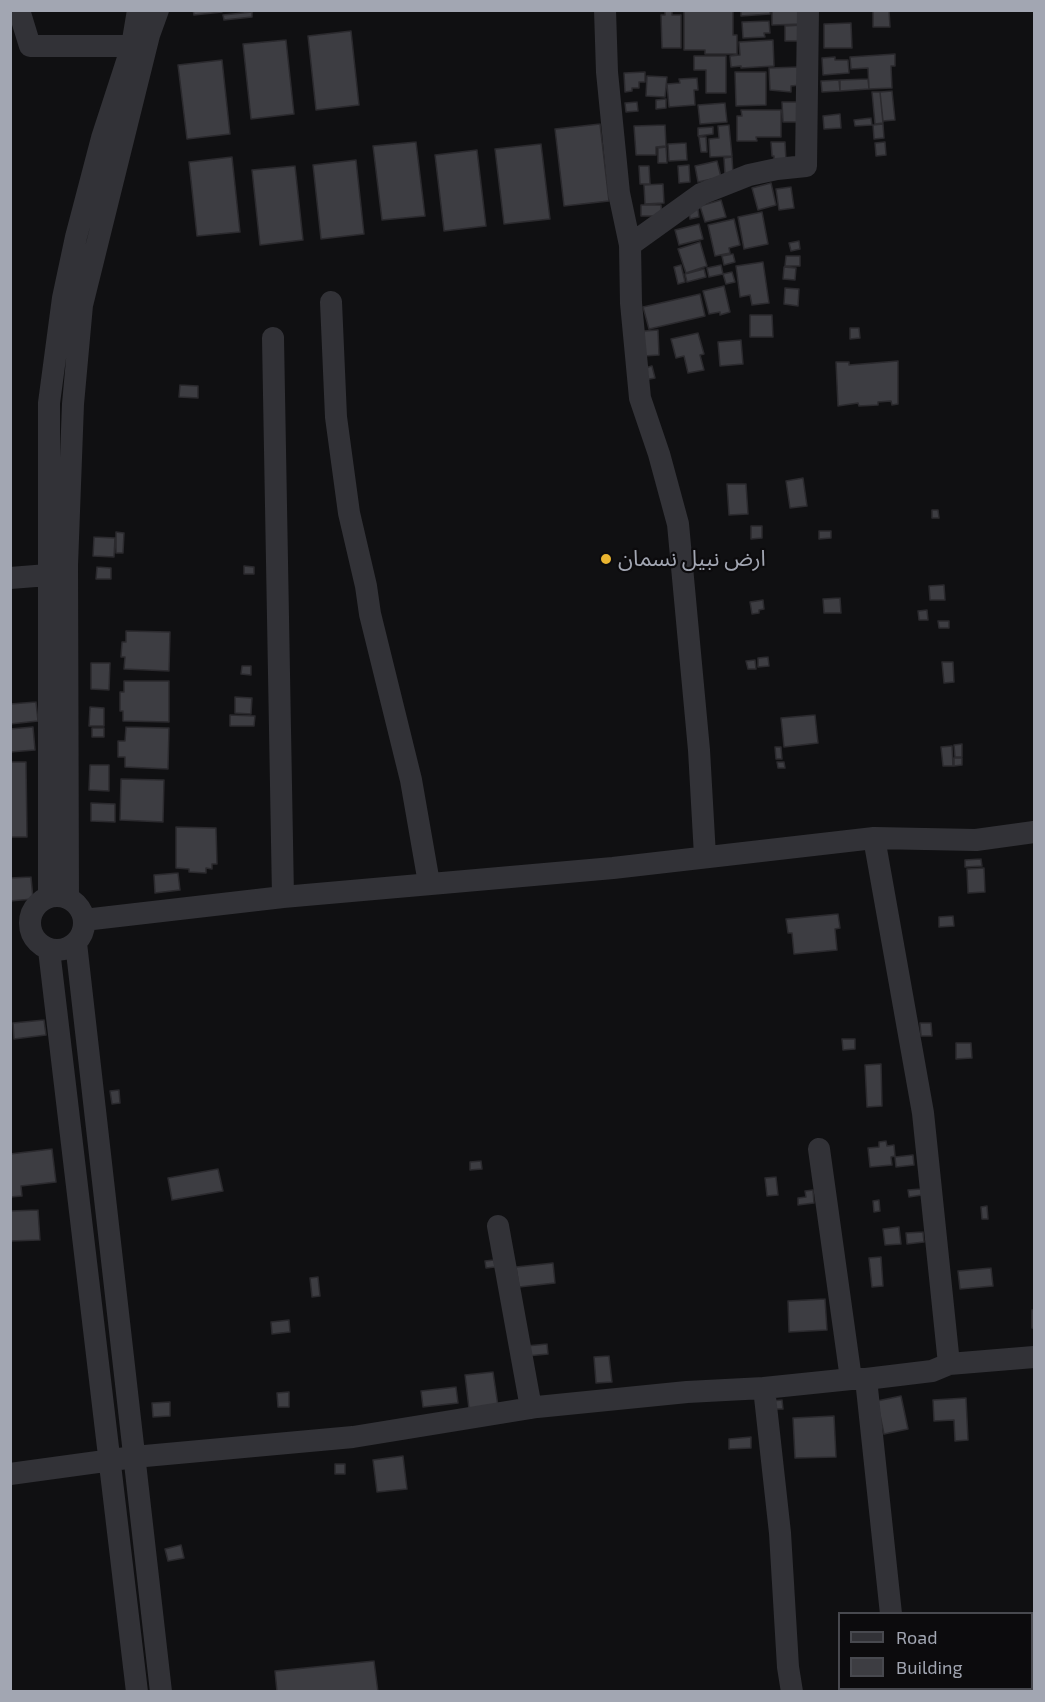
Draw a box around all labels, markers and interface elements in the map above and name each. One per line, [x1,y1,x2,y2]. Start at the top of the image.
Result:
place label: ارض نبيل نسمان [618,546,766,572]
marker: ارض نبيل نسمان [599,552,613,566]
legend [838,1612,1033,1690]
text: Road [896,1626,937,1648]
text: Building [896,1656,963,1678]

